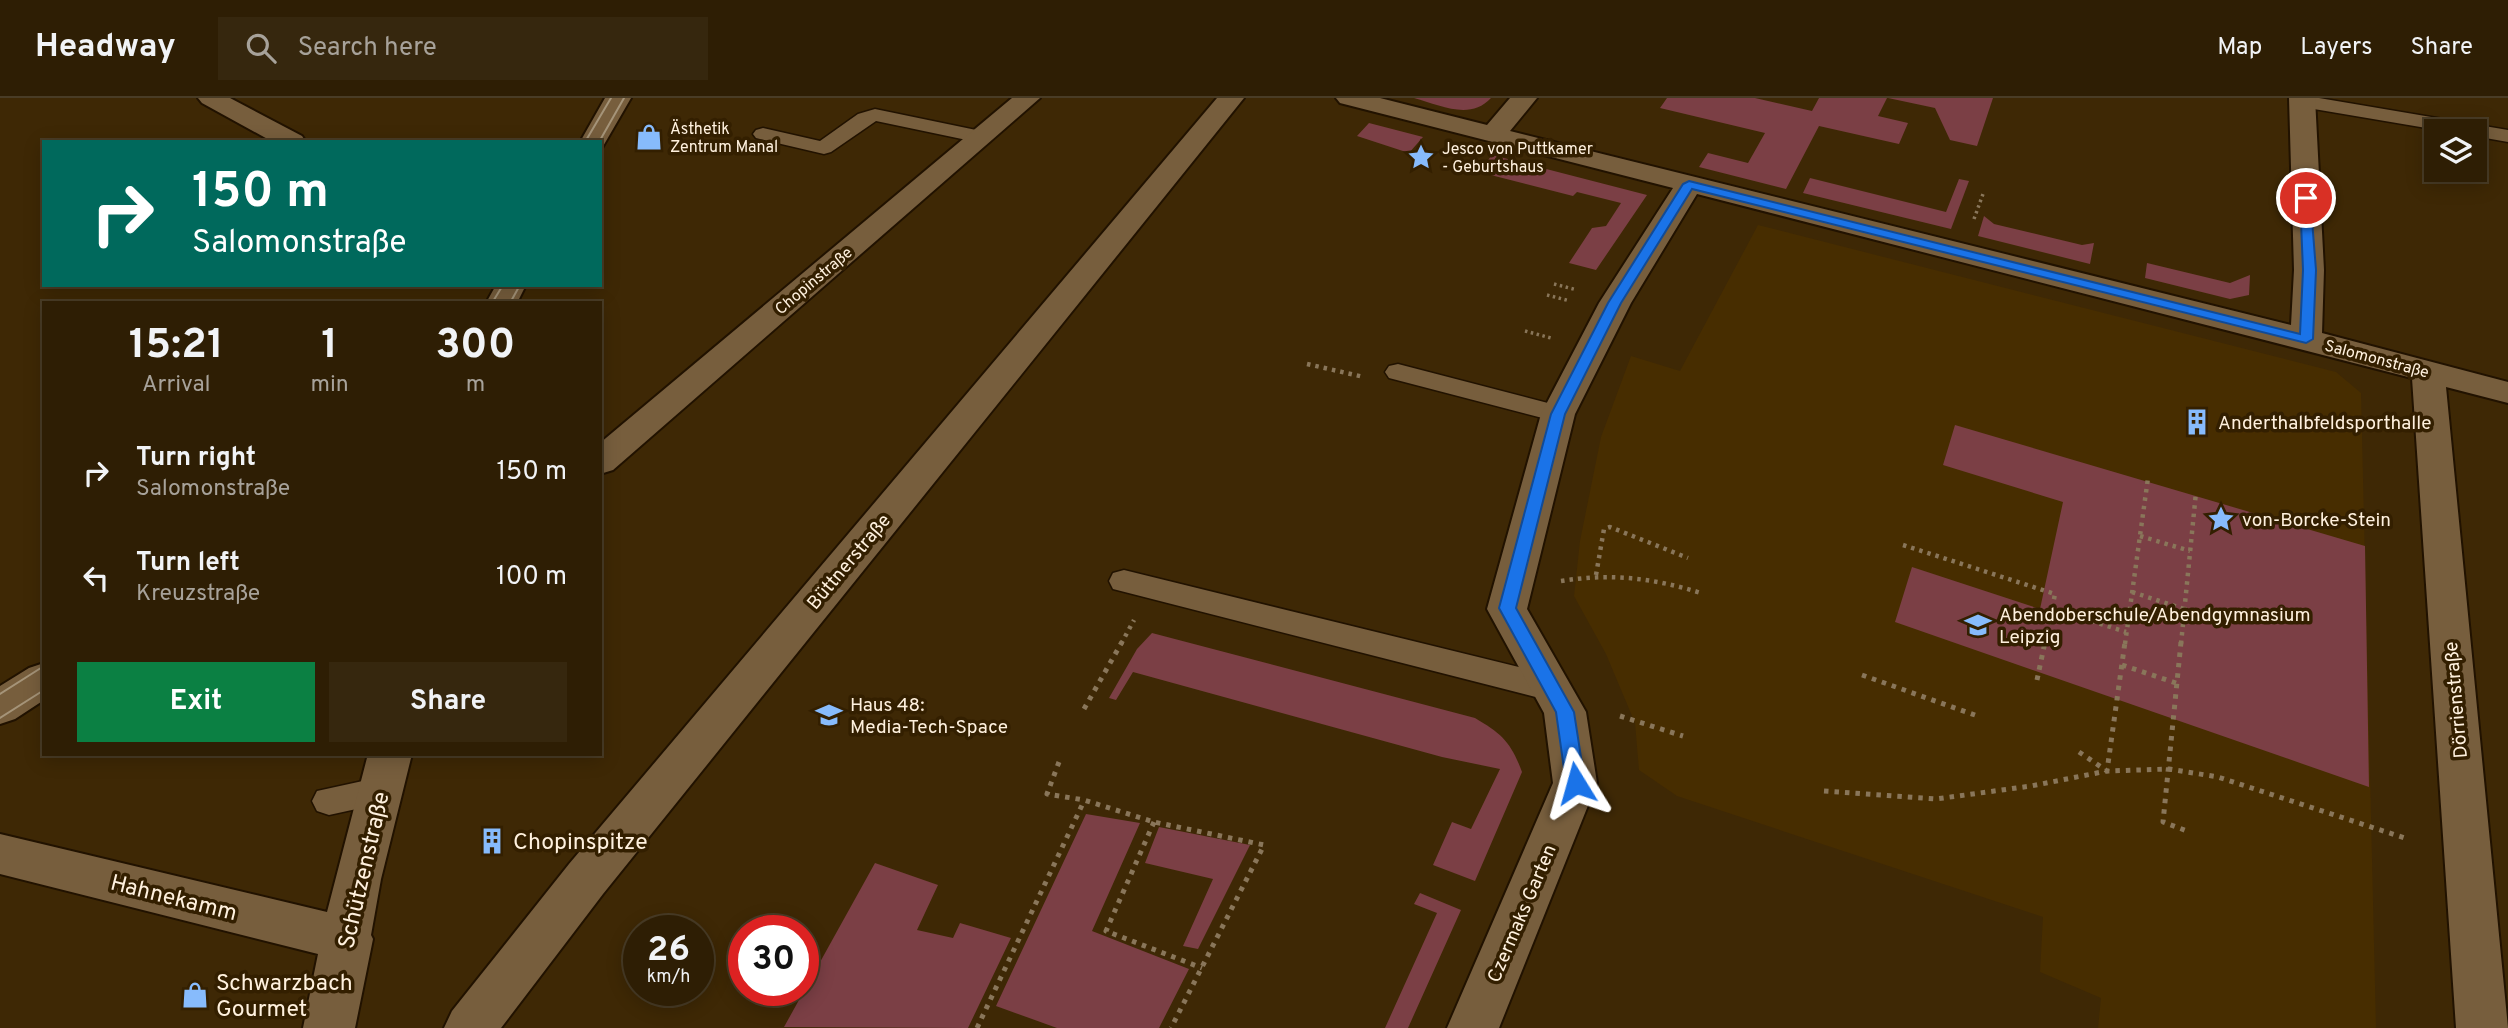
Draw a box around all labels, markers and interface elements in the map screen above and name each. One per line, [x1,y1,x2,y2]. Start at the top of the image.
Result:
search box [218,17,708,80]
text: Headway [35,27,176,69]
icon: search [242,29,280,67]
text: Search here [298,32,437,65]
text: Map [2217,33,2262,63]
text: Layers [2300,33,2372,63]
text: Share [2410,33,2473,63]
place label: Ästhetik Zentrum Manal [670,119,778,158]
map controls [2424,119,2487,182]
button: layers [2424,119,2487,182]
shop icon: Ästhetik Zentrum Manal [634,122,664,152]
place label: Jesco von Puttkamer - Geburtshaus [1442,140,1593,178]
place icon: Jesco von Puttkamer - Geburtshaus [1406,142,1436,172]
text: 150 m [192,163,329,225]
icon: right [77,168,168,259]
pin [2276,168,2336,228]
icon: arrive [2287,179,2325,217]
text: Salomonstraße [192,224,406,264]
street label: Chopinstraße [771,243,857,320]
text: 15:21 [129,320,224,373]
text: 1 [321,320,338,373]
text: 300 [435,320,515,373]
street label: Salomonstraße [2322,336,2431,383]
text: Arrival [142,371,211,400]
text: min [310,371,349,400]
text: m [466,371,485,400]
building icon: Anderthalbfeldsporthalle [2182,407,2212,437]
place label: Anderthalbfeldsporthalle [2218,412,2431,436]
text: Turn right [136,442,256,475]
icon: right [77,454,115,492]
text: 150 m [496,456,567,489]
text: Salomonstraße [136,475,290,504]
place icon: von-Borcke-Stein [2206,504,2236,534]
street label: Büttnerstraße [802,509,897,615]
place label: von-Borcke-Stein [2242,509,2391,533]
text: Turn left [136,547,240,580]
icon: left [77,559,115,597]
text: 100 m [496,561,567,594]
text: Kreuzstraße [136,580,260,609]
place label: Abendoberschule/Abendgymnasium Leipzig [1999,604,2311,650]
school or university icon: Abendoberschule/Abendgymnasium Leipzig [1963,610,1993,640]
street label: Dörrienstraße [2440,640,2474,759]
button: Exit [77,662,315,742]
button: Share [329,662,567,742]
place label: Haus 48: Media-Tech-Space [850,694,1008,740]
school or university icon: Haus 48: Media-Tech-Space [814,700,844,730]
position arrow [1539,746,1613,820]
street label: Schützenstraße [333,789,398,952]
building icon: Chopinspitze [477,826,507,856]
place label: Chopinspitze [513,829,648,858]
street label: Czermaks Garten [1483,841,1563,986]
street label: Hahnekamm [107,870,240,929]
speed limit sign: 30 [728,915,819,1006]
text: 26 [647,929,690,973]
text: km/h [647,966,690,989]
place label: Schwarzbach Gourmet [216,970,353,1025]
shop icon: Schwarzbach Gourmet [180,980,210,1010]

